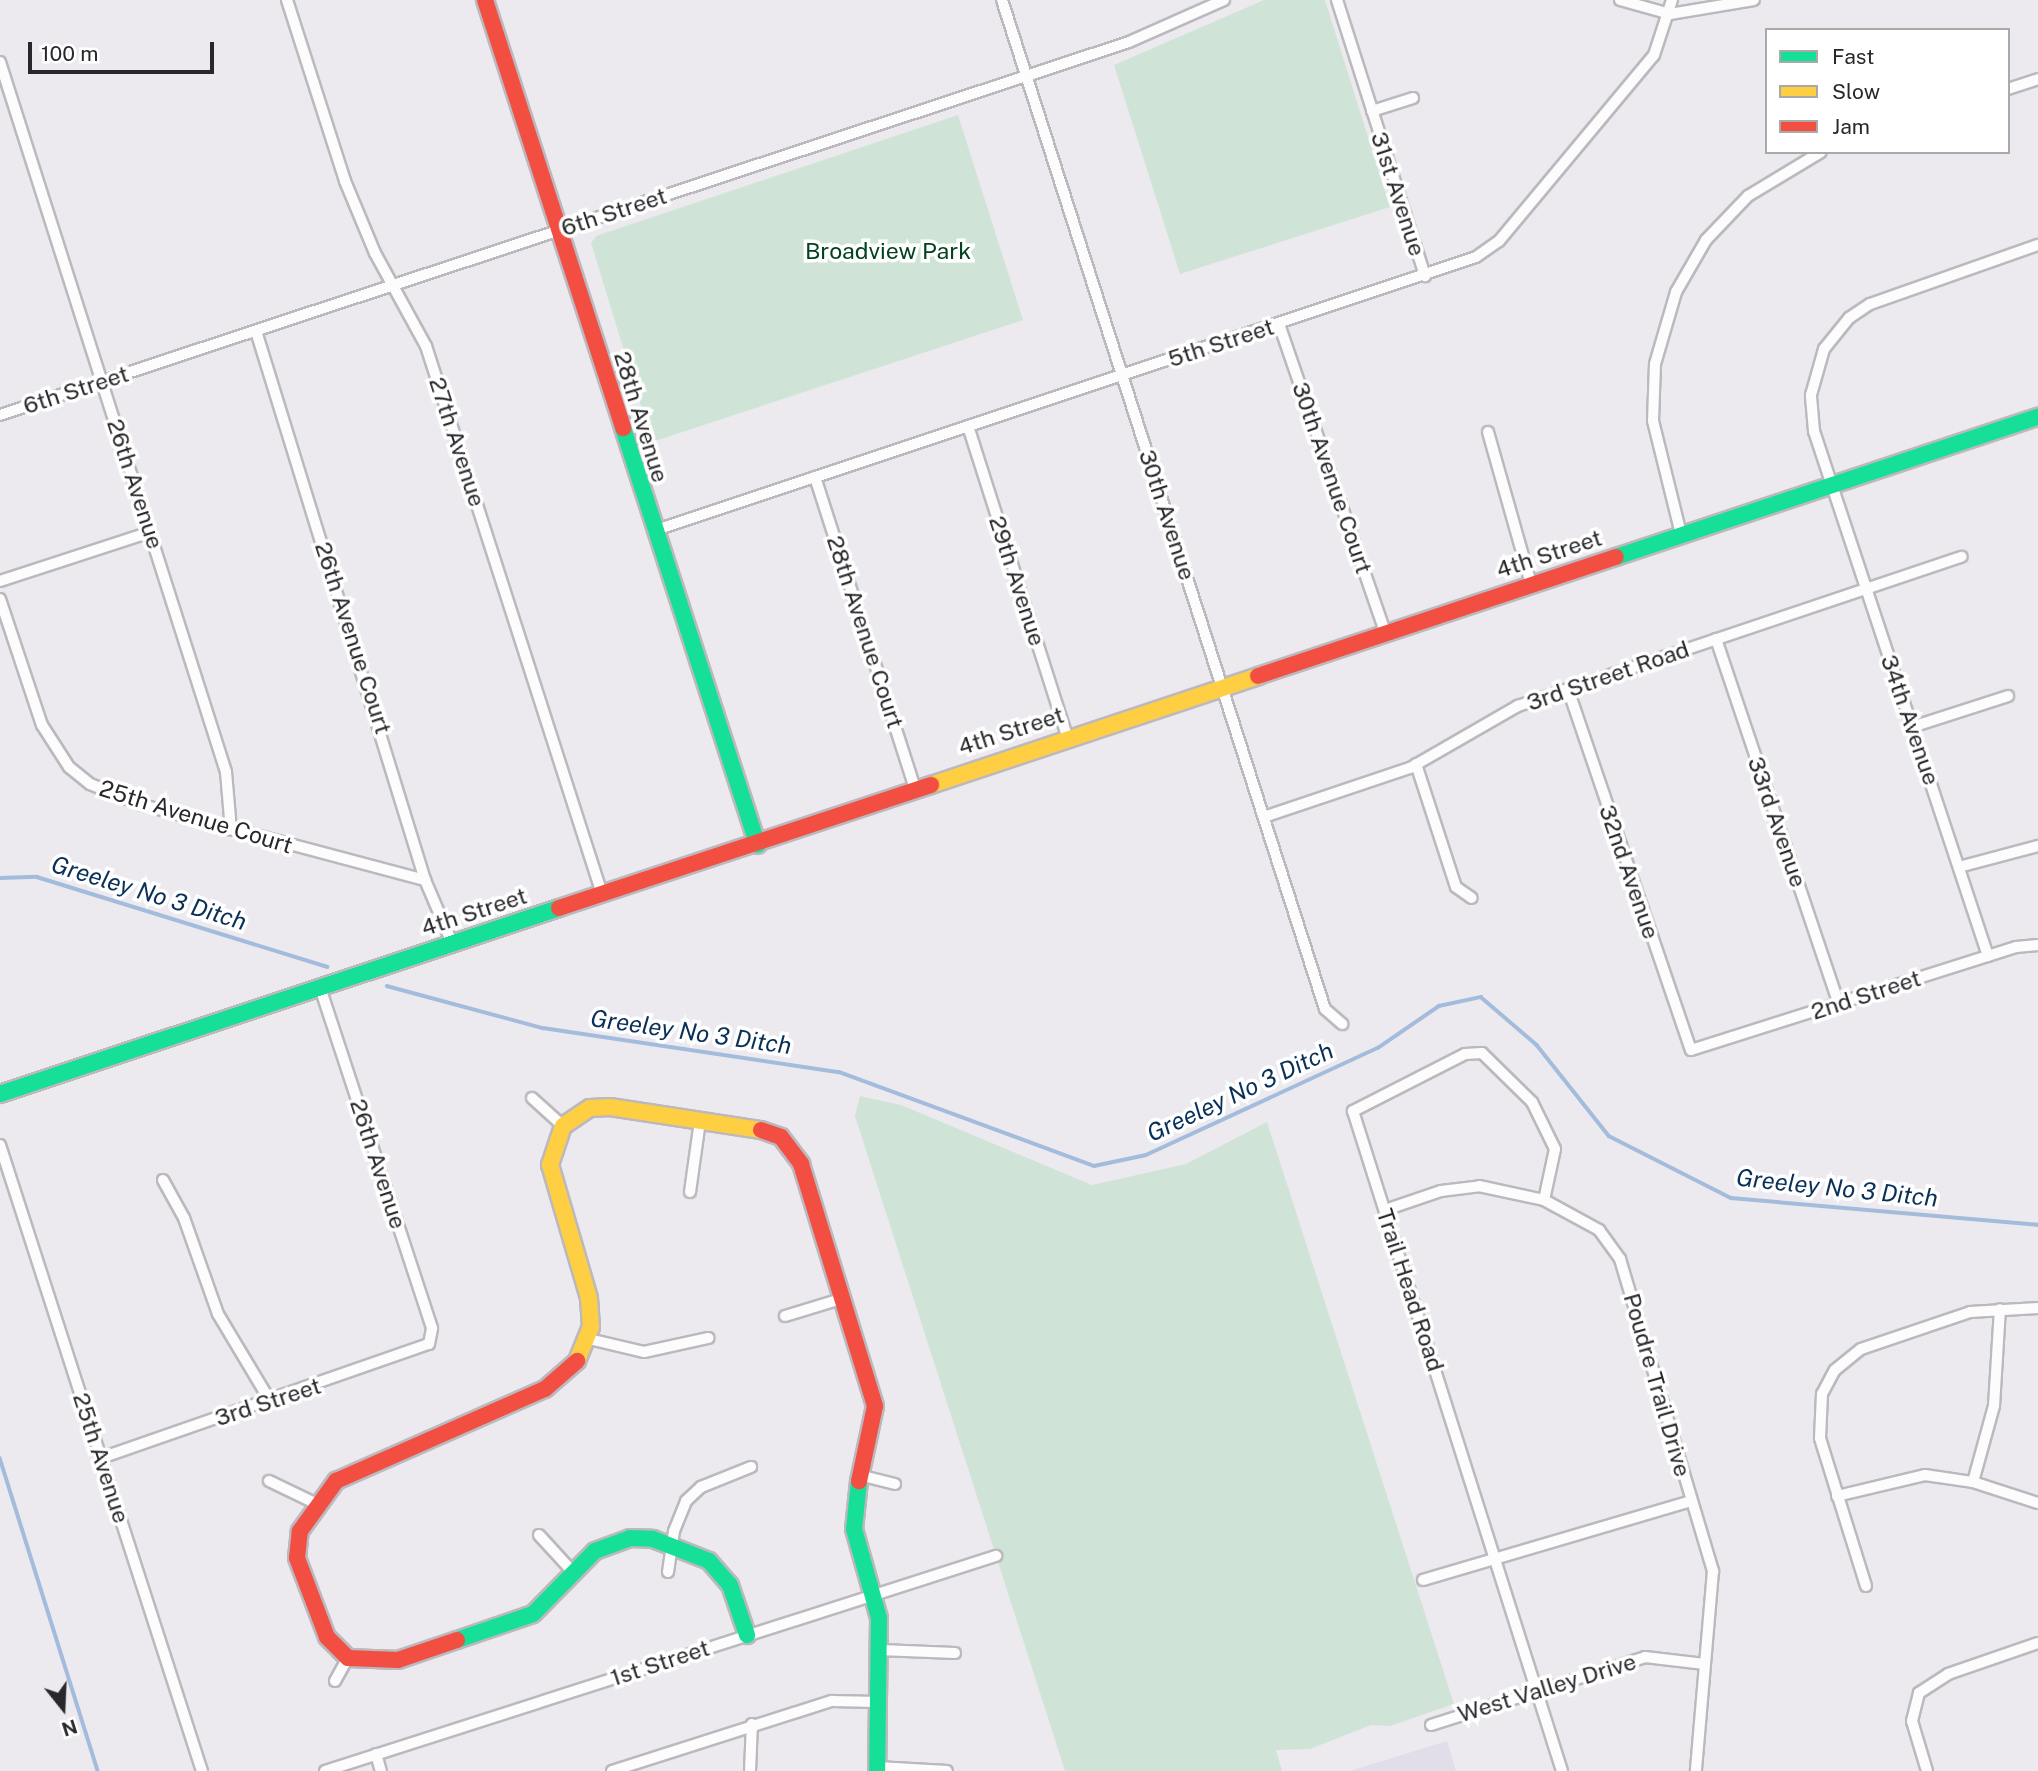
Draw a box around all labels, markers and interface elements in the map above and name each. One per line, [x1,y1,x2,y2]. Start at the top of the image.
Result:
scale bar [32,28,217,72]
legend [1765,28,2010,154]
text: 100 m [41,41,98,66]
text: Fast [1832,44,1874,69]
text: Slow [1832,79,1880,104]
text: Jam [1832,114,1870,139]
street label: 31st Avenue [1365,129,1431,259]
street label: 6th Street [558,182,670,242]
park label: Broadview Park [805,237,971,265]
street label: 5th Street [1165,313,1277,373]
street label: 28th Avenue [608,348,674,486]
street label: 6th Street [20,360,132,420]
street label: 27th Avenue [423,374,491,510]
street label: 30th Avenue Court [1286,379,1378,577]
street label: 26th Avenue [101,416,169,552]
street label: 30th Avenue [1133,446,1201,584]
street label: 29th Avenue [983,513,1051,649]
street label: 4th Street [1493,524,1605,584]
street label: 28th Avenue Court [821,532,909,732]
street label: 26th Avenue Court [309,538,397,738]
street label: 3rd Street Road [1523,635,1693,717]
street label: 34th Avenue [1875,651,1945,789]
street label: 4th Street [955,701,1067,761]
street label: 33rd Avenue [1742,753,1812,891]
street label: 25th Avenue Court [96,774,296,860]
street label: 32nd Avenue [1593,801,1665,943]
water label: Greeley No 3 Ditch [48,850,250,936]
street label: 4th Street [418,882,530,942]
street label: 2nd Street [1808,964,1924,1026]
water label: Greeley No 3 Ditch [589,1004,793,1060]
water label: Greeley No 3 Ditch [1142,1036,1338,1148]
street label: 26th Avenue [344,1096,412,1232]
water label: Greeley No 3 Ditch [1735,1163,1939,1213]
street label: Trail Head Road [1371,1205,1449,1375]
street label: Poudre Trail Drive [1618,1290,1696,1480]
street label: 3rd Street [212,1372,324,1432]
street label: 25th Avenue [67,1389,135,1527]
street label: 1st Street [607,1634,713,1692]
street label: West Valley Drive [1454,1648,1640,1728]
north arrow [28,1673,98,1743]
text: N [59,1715,80,1741]

